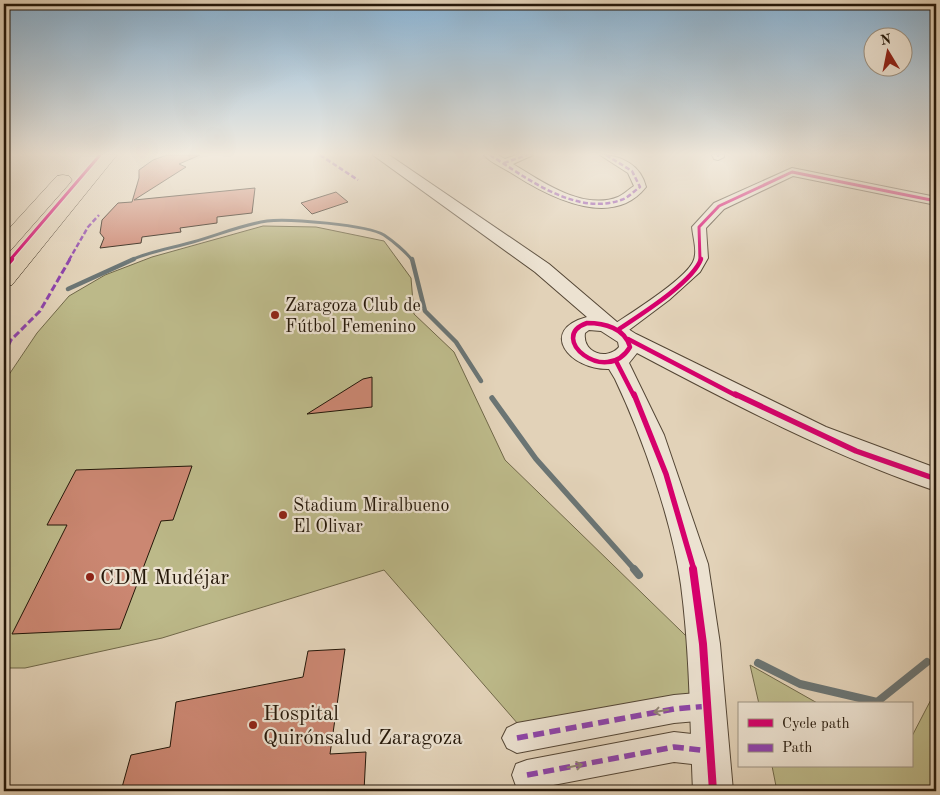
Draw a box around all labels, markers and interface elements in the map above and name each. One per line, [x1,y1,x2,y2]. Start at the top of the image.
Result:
north arrow [862,28,912,78]
text: N [879,32,893,48]
place label: Zaragoza Club de Fútbol Femenino [285,297,421,336]
marker: Zaragoza Club de Fútbol Femenino [269,309,281,321]
place label: Stadium Miralbueno El Olivar [293,497,449,536]
marker: Stadium Miralbueno El Olivar [277,509,289,521]
place label: CDM Mudéjar [100,568,229,589]
marker: CDM Mudéjar [84,571,96,583]
legend [738,702,912,768]
place label: Hospital Quirónsalud Zaragoza [263,704,463,749]
one-way arrow [653,707,669,717]
text: Cycle path [782,717,850,732]
marker: Hospital Quirónsalud Zaragoza [247,719,259,731]
text: Path [782,741,812,756]
one-way arrow [567,760,583,770]

